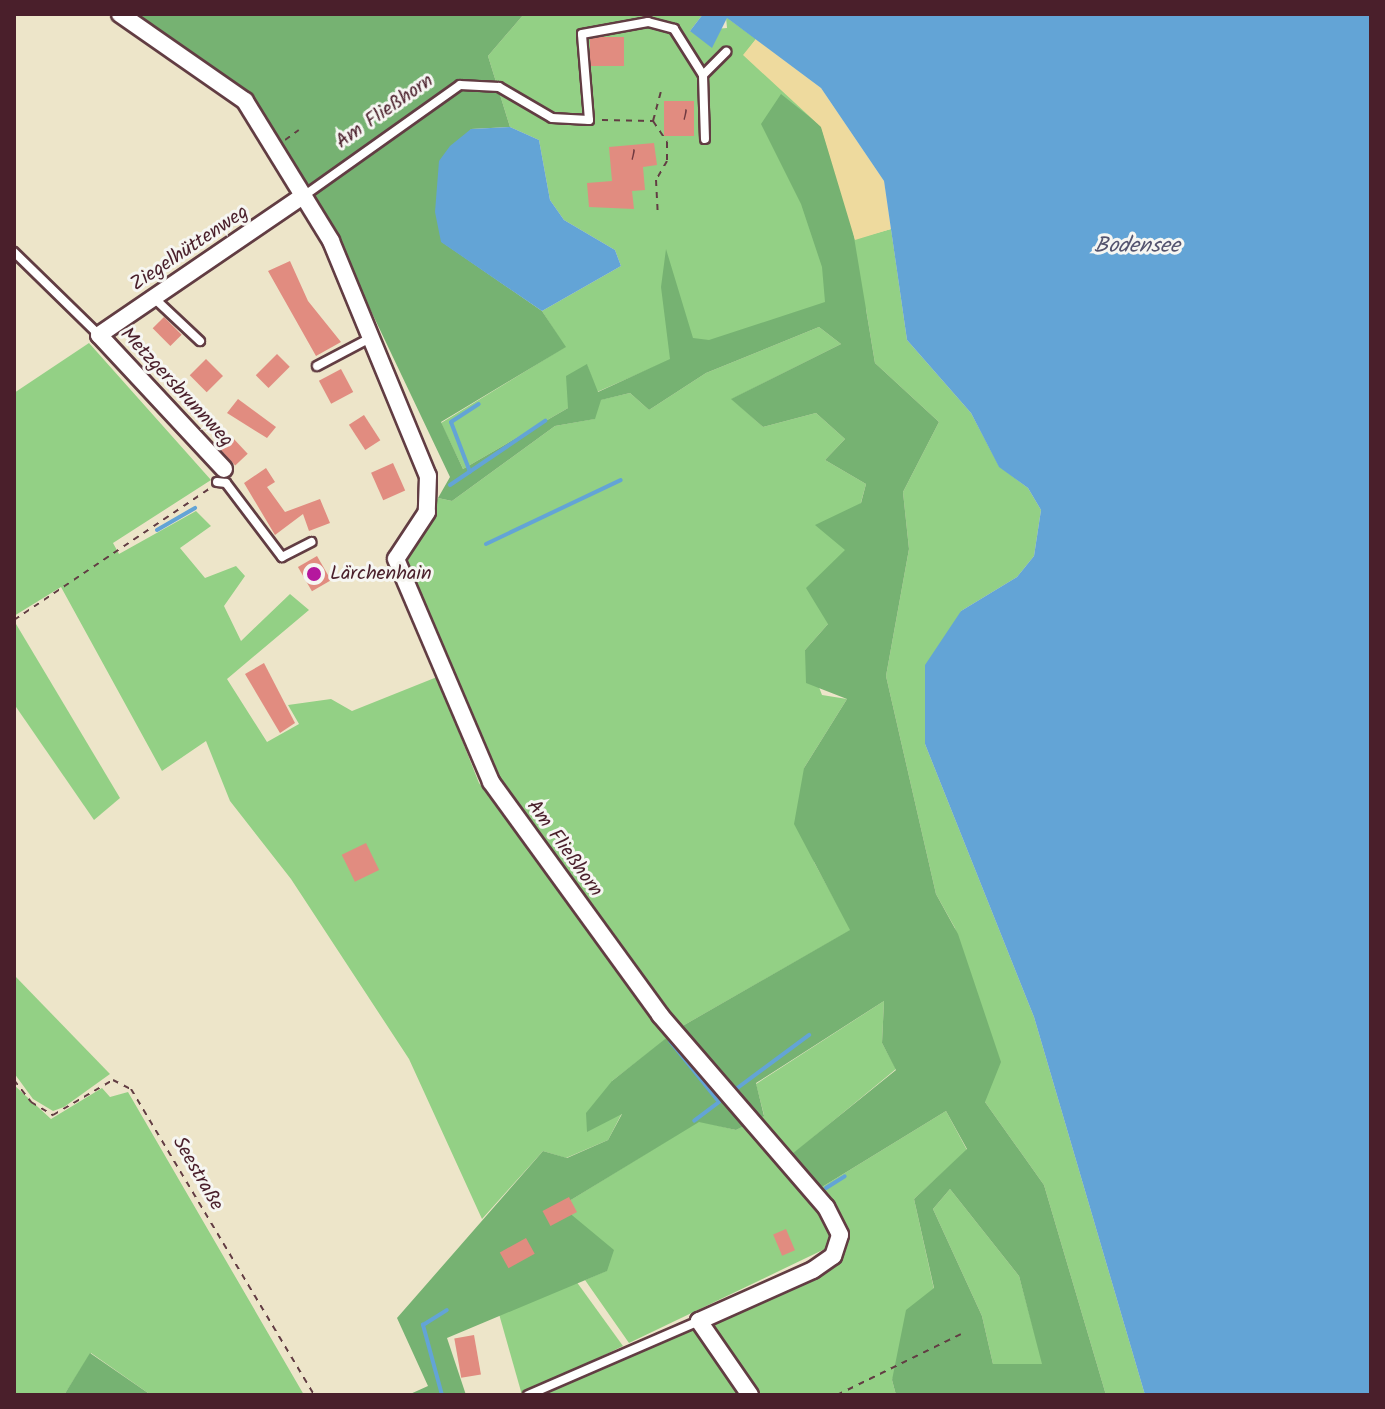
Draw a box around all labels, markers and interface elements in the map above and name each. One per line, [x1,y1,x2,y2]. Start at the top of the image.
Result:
street label: Am Fließhorn [331,69,439,155]
house number: 1 [682,106,688,126]
house number: 1 [630,146,636,166]
street label: Ziegelhüttenweg [127,201,253,297]
water label: Bodensee [1094,234,1180,260]
street label: Metzgersbrunnweg [114,323,238,453]
place label: Lärchenhain [330,562,432,586]
marker: Lärchenhain [305,565,323,583]
street label: Am Fließhorn [521,796,607,902]
street label: Seestraße [166,1133,228,1215]

